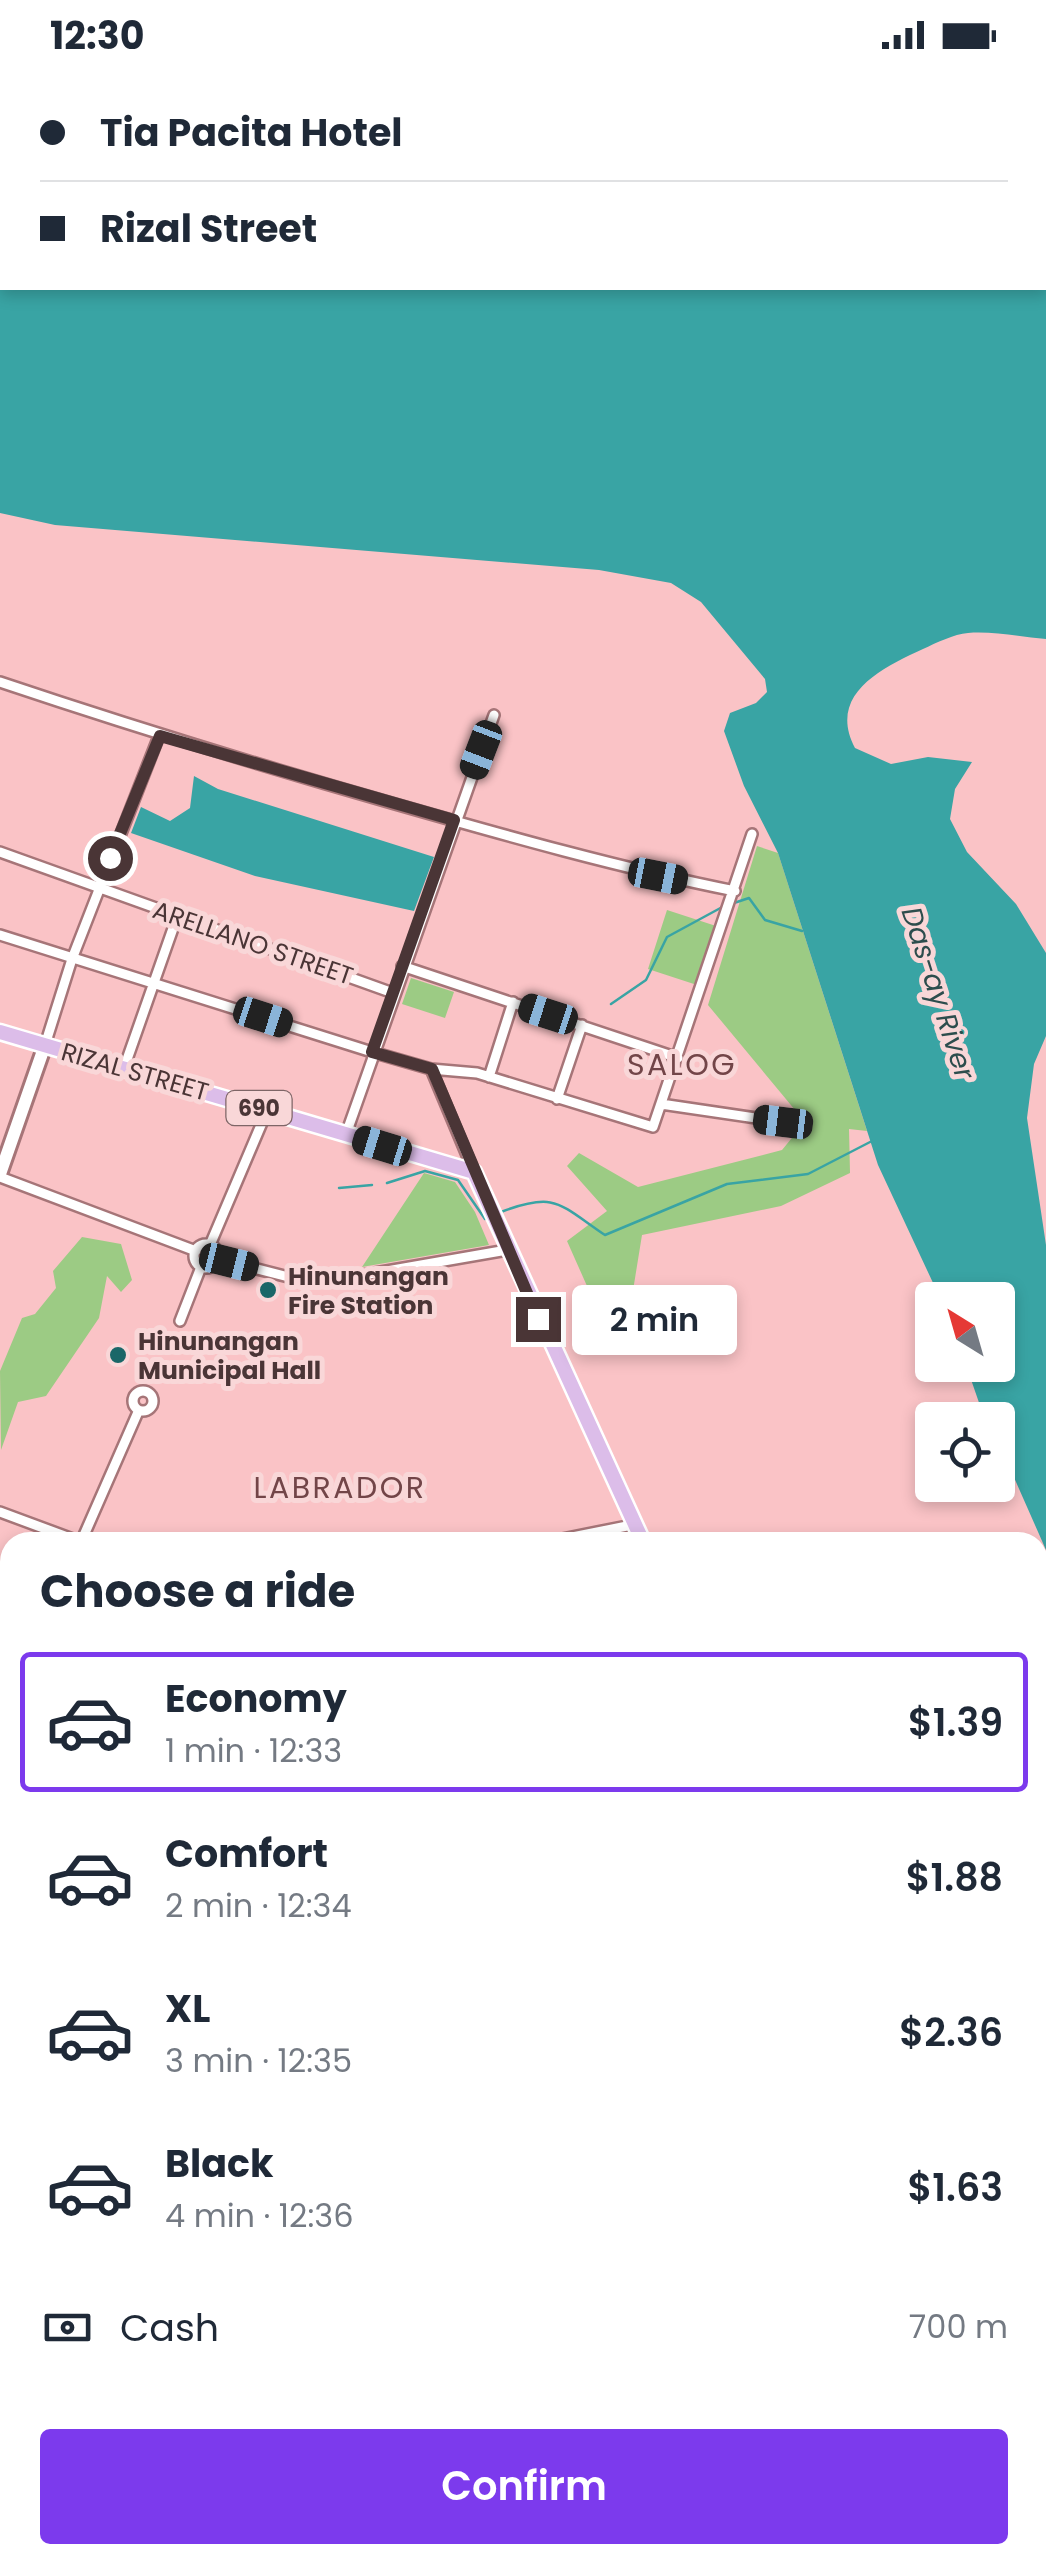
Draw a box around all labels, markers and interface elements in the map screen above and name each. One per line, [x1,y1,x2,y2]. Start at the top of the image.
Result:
text: 12:30 [50,9,145,62]
text: Tia Pacita Hotel [100,106,403,159]
text: Rizal Street [100,202,317,255]
car [456,717,506,783]
route start [88,836,133,881]
car [626,856,690,896]
street label: ARELLANO STREET [148,892,358,994]
water label: Das-ay River [892,902,984,1085]
car [515,990,581,1038]
car [230,993,296,1041]
street label: RIZAL STREET [57,1034,213,1110]
district label: SALOG [627,1043,737,1086]
road number: 690 [226,1091,292,1125]
car [751,1103,815,1141]
car [349,1123,415,1169]
car [196,1240,262,1284]
place label: Hinunangan Fire Station [288,1259,449,1323]
marker: Hinunangan Fire Station [257,1279,279,1301]
north arrow [915,1282,1015,1382]
map controls [915,1282,1015,1502]
callout: 2 min [573,1284,738,1354]
route end [516,1297,561,1342]
text: 2 min [610,1297,699,1342]
place label: Hinunangan Municipal Hall [138,1324,321,1388]
marker: Hinunangan Municipal Hall [107,1344,129,1366]
button: locate [915,1402,1015,1502]
district label: LABRADOR [253,1466,427,1509]
text: Choose a ride [40,1560,355,1623]
text: Economy [165,1672,347,1725]
icon: car [45,1677,135,1767]
text: $1.39 [908,1696,1003,1749]
text: 1 min · 12:33 [165,1728,342,1773]
text: Comfort [165,1827,328,1880]
icon: car [45,1832,135,1922]
text: $1.88 [906,1851,1003,1904]
text: 2 min · 12:34 [165,1883,352,1928]
text: XL [165,1982,210,2035]
icon: car [45,1987,135,2077]
text: $2.36 [899,2006,1003,2059]
text: 3 min · 12:35 [165,2038,352,2083]
text: Black [165,2137,274,2190]
icon: car [45,2142,135,2232]
text: $1.63 [907,2161,1003,2214]
text: 4 min · 12:36 [165,2193,353,2238]
icon: cash [40,2300,95,2355]
text: Cash [120,2301,219,2354]
text: 700 m [909,2304,1008,2349]
button: Confirm [40,2429,1008,2544]

